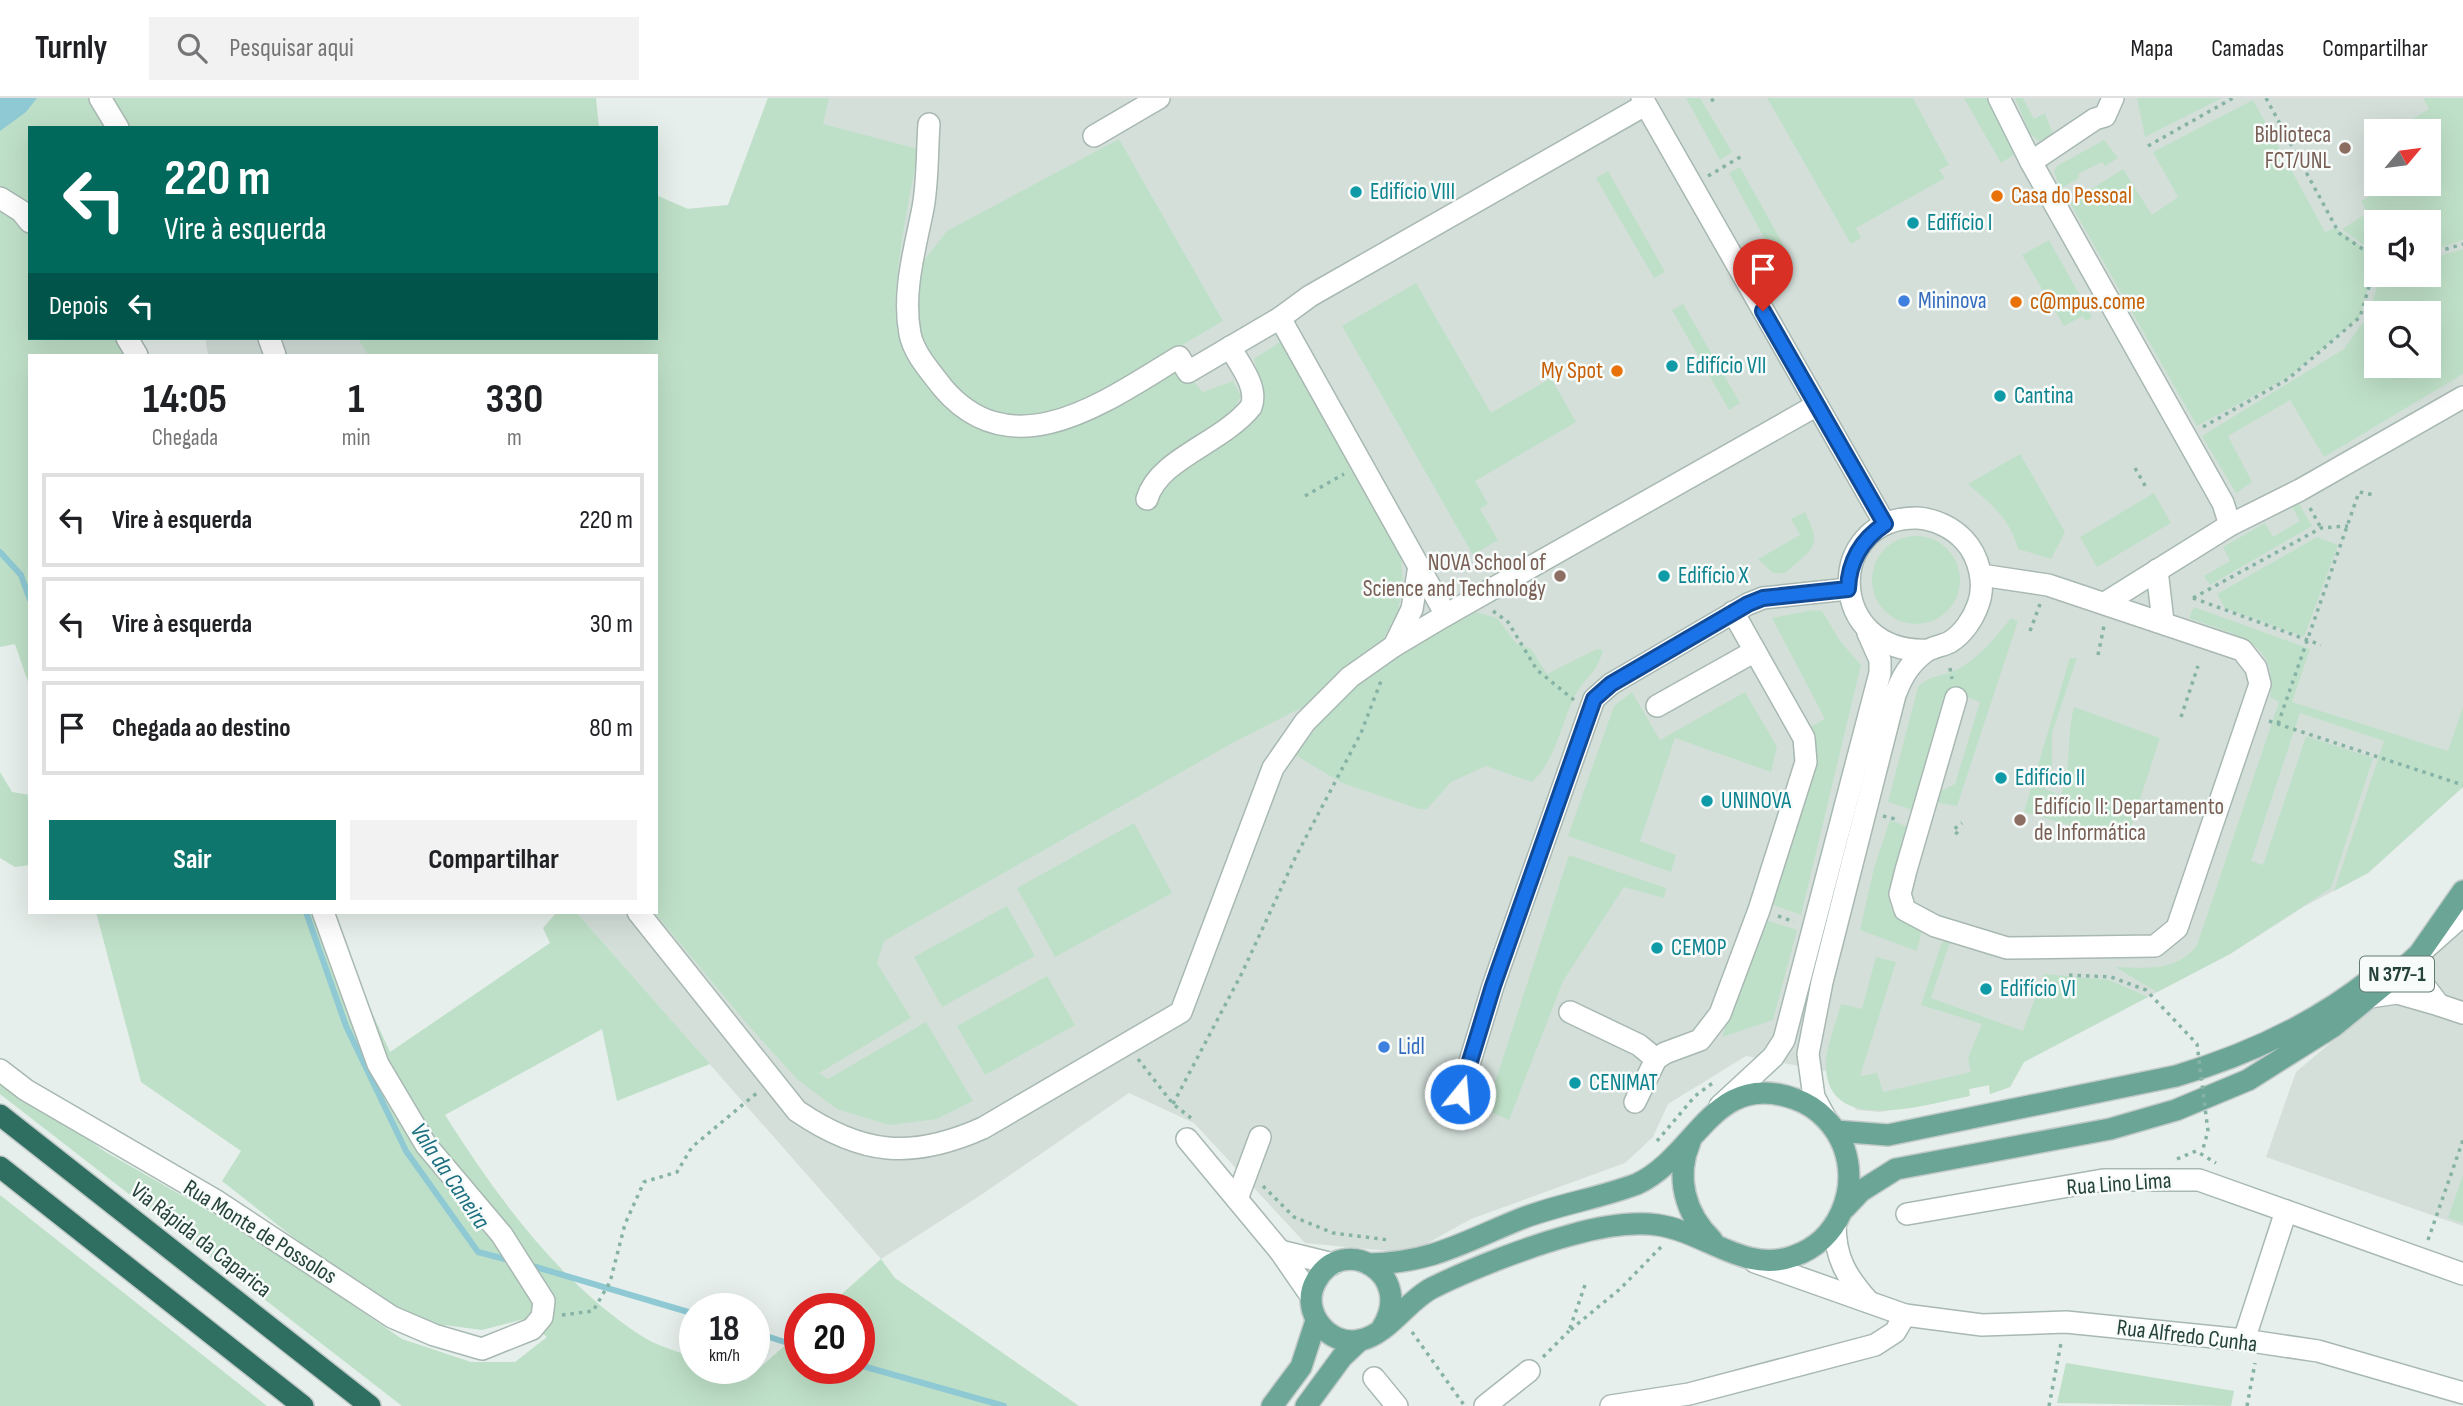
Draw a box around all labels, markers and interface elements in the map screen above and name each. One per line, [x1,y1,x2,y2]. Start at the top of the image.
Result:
search box [149,17,639,80]
text: Turnly [35,28,107,68]
icon: search [173,29,211,67]
text: Pesquisar aqui [229,33,354,64]
text: Mapa [2131,34,2173,63]
text: Camadas [2211,34,2284,63]
text: Compartilhar [2322,34,2428,63]
north arrow [2364,119,2441,196]
map controls [2364,119,2441,378]
place label: Biblioteca FCT/UNL [2255,121,2331,175]
marker: Biblioteca FCT/UNL [2337,140,2353,156]
text: 220 m [164,150,270,209]
icon: left [49,154,140,245]
place label: Edifício VIII [1370,178,1455,206]
place label: Casa do Pessoal [2011,182,2132,210]
marker: Edifício VIII [1348,184,1364,200]
marker: Casa do Pessoal [1989,188,2005,204]
place label: Edifício I [1927,209,1992,237]
text: Vire à esquerda [164,210,327,249]
button: sound [2364,210,2441,287]
marker: Edifício I [1905,215,1921,231]
pin [1733,239,1793,311]
icon: arrive [1744,250,1782,288]
icon: left [122,287,160,325]
place label: Mininova [1918,287,1987,315]
place label: c@mpus.come [2030,288,2145,316]
text: Depois [49,291,108,322]
marker: Mininova [1896,293,1912,309]
marker: c@mpus.come [2008,294,2024,310]
button: search [2364,301,2441,378]
place label: Edifício VII [1686,352,1766,380]
place label: My Spot [1541,357,1603,385]
marker: Edifício VII [1664,358,1680,374]
marker: My Spot [1609,363,1625,379]
text: 14:05 [143,374,227,425]
text: 1 [348,374,364,425]
text: 330 [486,374,543,425]
place label: Cantina [2014,382,2074,410]
marker: Cantina [1992,388,2008,404]
text: Chegada [152,424,218,452]
text: min [342,424,371,452]
text: m [507,424,522,452]
icon: left [53,501,91,539]
text: Vire à esquerda [112,505,252,536]
text: 220 m [579,505,633,536]
place label: NOVA School of Science and Technology [1363,549,1546,603]
place label: Edifício X [1678,562,1749,590]
marker: NOVA School of Science and Technology [1552,568,1568,584]
marker: Edifício X [1656,568,1672,584]
icon: left [53,605,91,643]
text: Vire à esquerda [112,609,252,640]
text: 30 m [590,609,633,640]
icon: arrive [53,709,91,747]
text: Chegada ao destino [112,713,291,744]
text: 80 m [589,713,633,744]
place label: Edifício II [2015,764,2085,792]
marker: Edifício II [1993,770,2009,786]
place label: UNINOVA [1721,787,1791,815]
marker: UNINOVA [1699,793,1715,809]
place label: Edifício II: Departamento de Informática [2034,793,2224,847]
marker: Edifício II: Departamento de Informática [2012,812,2028,828]
button: Sair [49,820,336,900]
button: Compartilhar [350,820,637,900]
place label: CEMOP [1671,934,1726,962]
marker: CEMOP [1649,940,1665,956]
road number: N 377-1 [2360,956,2434,992]
place label: Edifício VI [2000,975,2076,1003]
marker: Edifício VI [1978,981,1994,997]
place label: Lidl [1398,1033,1425,1061]
marker: Lidl [1376,1039,1392,1055]
position arrow [1423,1057,1497,1131]
place label: CENIMAT [1589,1069,1658,1097]
marker: CENIMAT [1567,1075,1583,1091]
water label: Vala da Caneira [404,1117,496,1235]
street label: Rua Lino Lima [2066,1166,2172,1202]
street label: Rua Monte de Possolos [178,1174,342,1290]
street label: Via Rápida da Caparica [125,1176,277,1304]
speed limit sign: 20 [784,1293,875,1384]
text: 18 [709,1308,740,1351]
street label: Rua Alfredo Cunha [2115,1313,2259,1359]
text: km/h [709,1345,740,1366]

